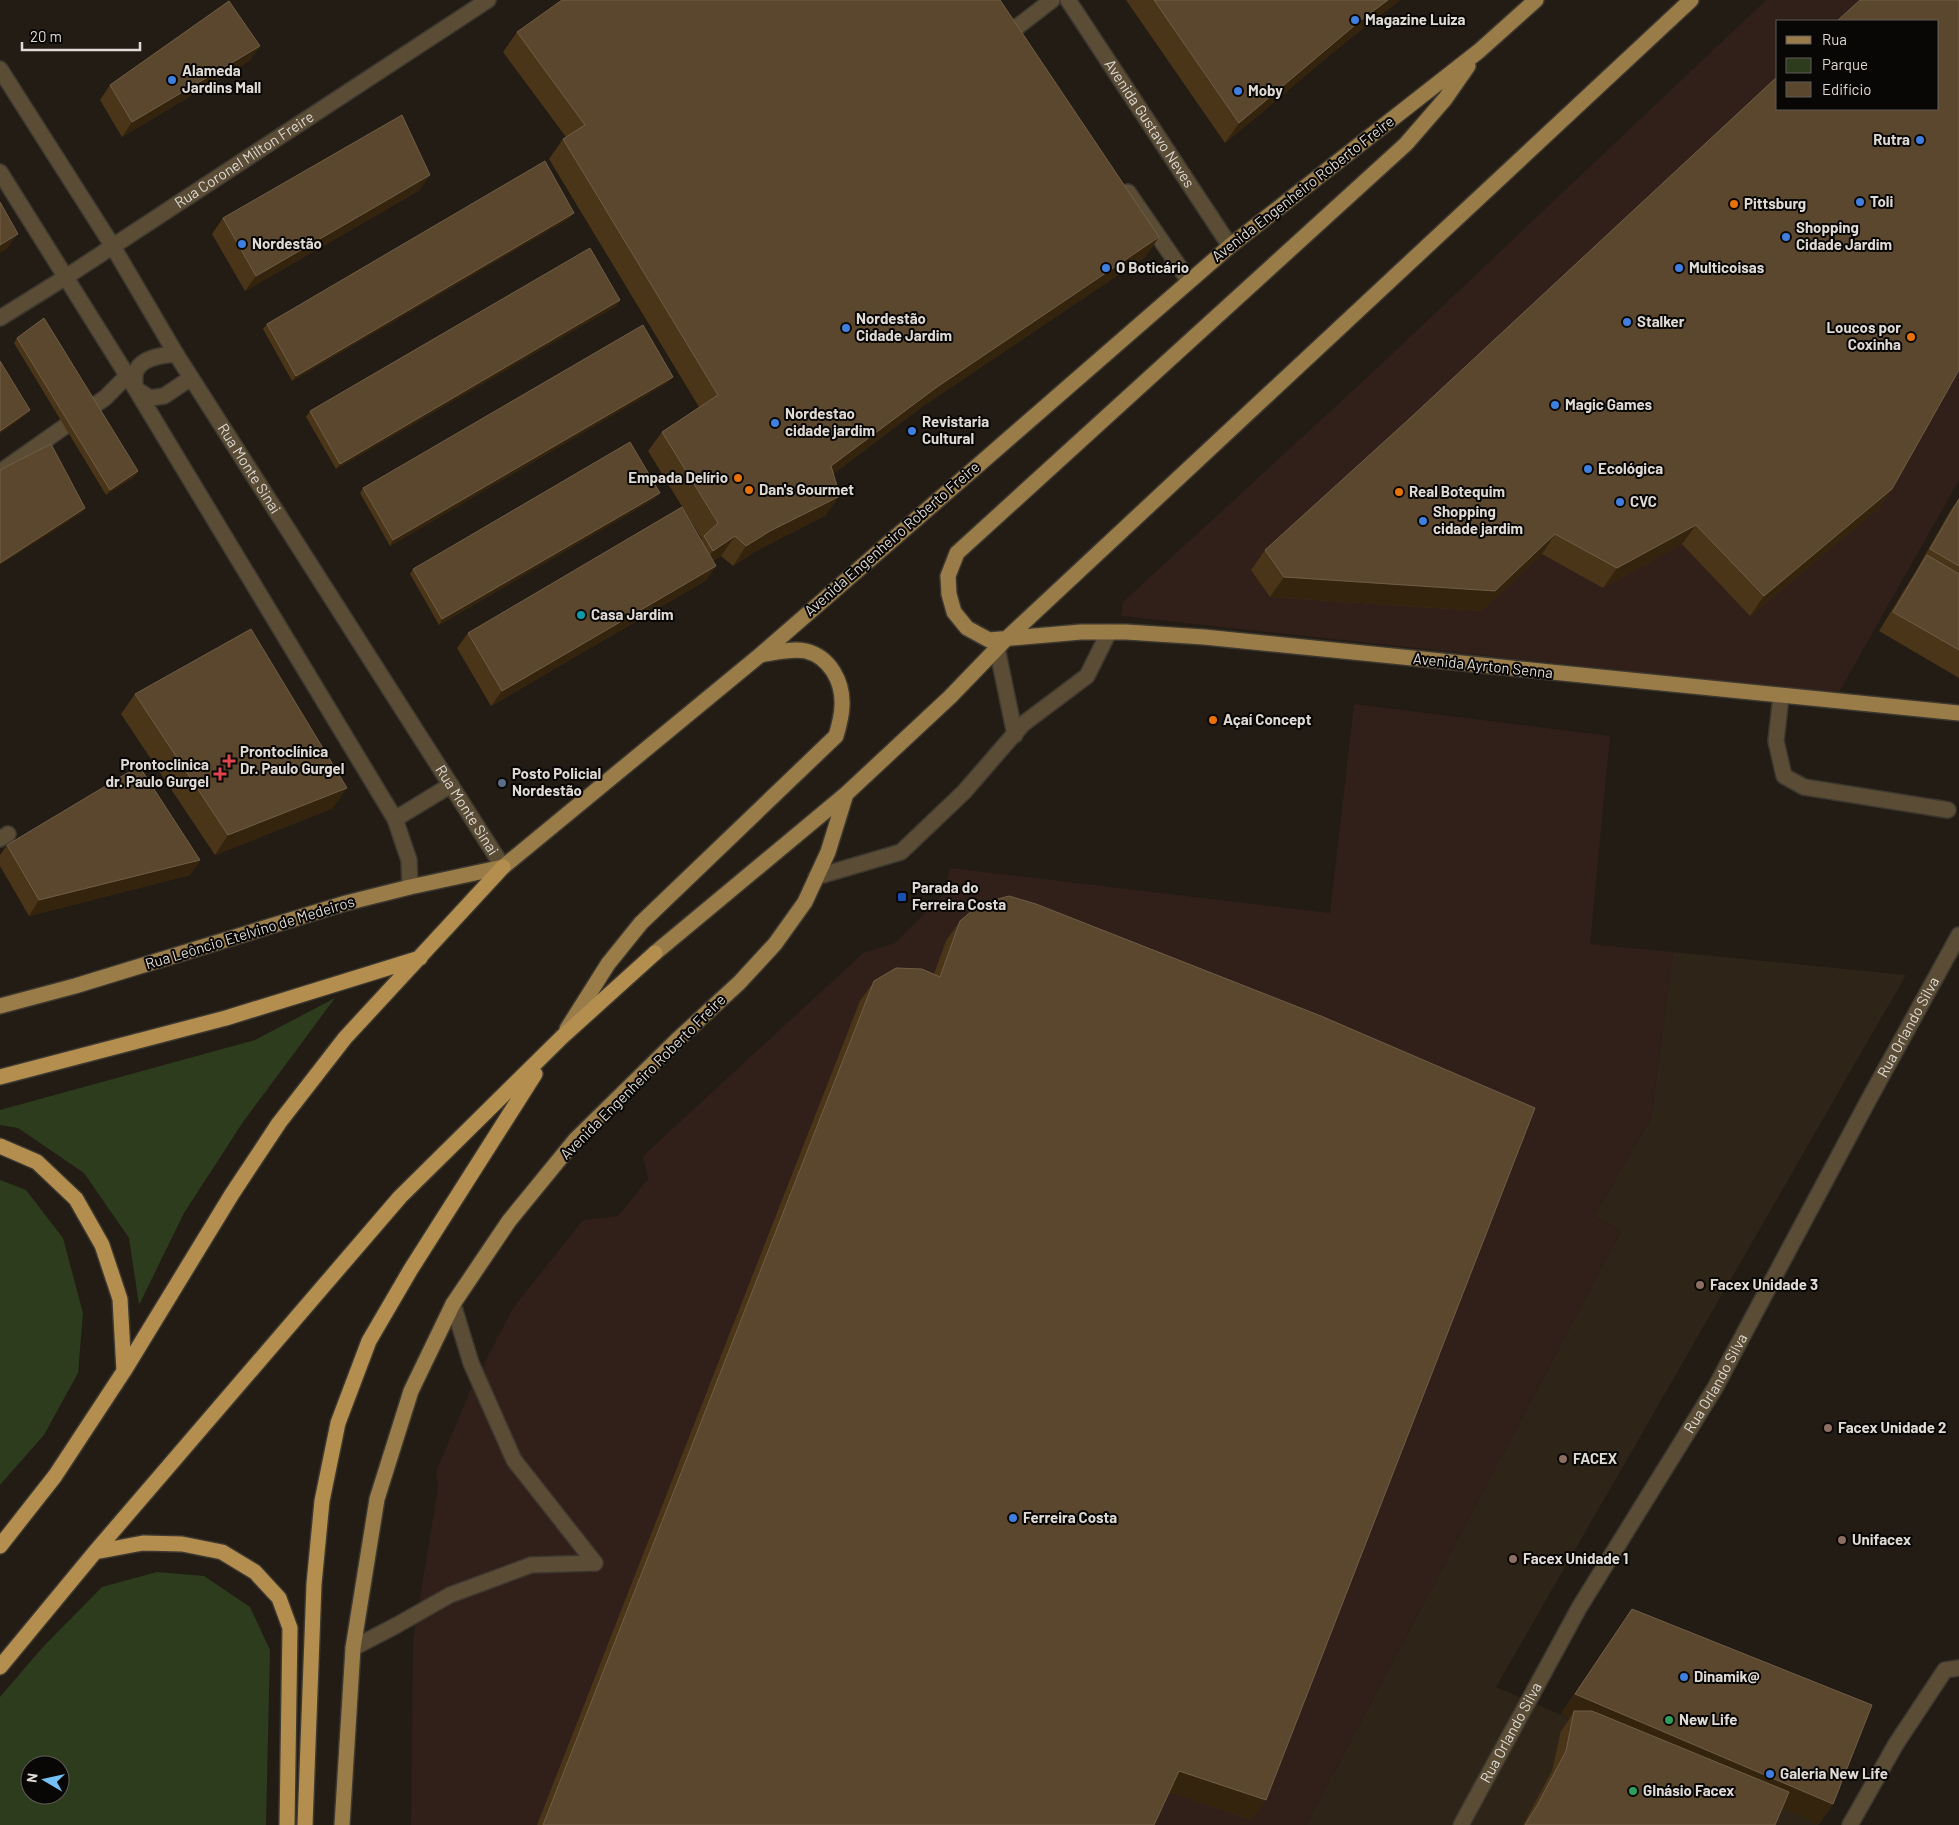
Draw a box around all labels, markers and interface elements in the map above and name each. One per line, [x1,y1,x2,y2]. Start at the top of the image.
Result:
place label: Magazine Luiza [1365,10,1465,28]
marker: Magazine Luiza [1349,14,1361,26]
scale bar [22,20,140,52]
legend [1776,20,1939,110]
text: 20 m [30,27,62,45]
text: Rua [1822,30,1847,48]
text: Parque [1822,55,1868,73]
street label: Avenida Gustavo Neves [1102,56,1199,191]
place label: Alameda Jardins Mall [182,61,261,96]
marker: Alameda Jardins Mall [166,74,178,86]
text: Edifício [1822,80,1871,98]
place label: Moby [1248,81,1283,99]
marker: Moby [1232,85,1244,97]
street label: Rua Coronel Milton Freire [171,107,317,211]
street label: Avenida Engenheiro Roberto Freire [1208,111,1397,265]
place label: Rutra [1873,130,1910,148]
marker: Rutra [1914,134,1926,146]
place label: Toli [1870,192,1894,210]
place label: Pittsburg [1744,194,1806,212]
marker: Toli [1854,196,1866,208]
marker: Pittsburg [1728,198,1740,210]
place label: Shopping Cidade Jardim [1796,218,1892,253]
marker: Shopping Cidade Jardim [1780,231,1792,243]
place label: Nordestão [252,234,322,252]
marker: Nordestão [236,238,248,250]
place label: O Boticário [1116,258,1189,276]
place label: Multicoisas [1689,258,1765,276]
marker: O Boticário [1100,262,1112,274]
marker: Multicoisas [1673,262,1685,274]
place label: Nordestão Cidade Jardim [856,309,952,344]
place label: Stalker [1637,312,1685,330]
marker: Stalker [1621,316,1633,328]
place label: Loucos por Coxinha [1826,318,1901,353]
marker: Nordestão Cidade Jardim [840,322,852,334]
marker: Loucos por Coxinha [1905,331,1917,343]
place label: Magic Games [1565,395,1652,413]
marker: Magic Games [1549,399,1561,411]
place label: Nordestao cidade jardim [785,404,875,439]
place label: Revistaria Cultural [922,412,989,447]
marker: Nordestao cidade jardim [769,417,781,429]
street label: Rua Monte Sinai [215,420,285,517]
marker: Revistaria Cultural [906,425,918,437]
street label: Avenida Engenheiro Roberto Freire [800,457,983,619]
place label: Ecológica [1598,459,1663,477]
marker: Ecológica [1582,463,1594,475]
place label: Empada Delírio [628,468,728,486]
marker: Empada Delírio [732,472,744,484]
place label: Dan's Gourmet [759,480,854,498]
place label: Real Botequim [1409,482,1505,500]
marker: Dan's Gourmet [743,484,755,496]
marker: Real Botequim [1393,486,1405,498]
place label: CVC [1630,492,1657,510]
marker: CVC [1614,496,1626,508]
place label: Shopping cidade jardim [1433,502,1523,537]
marker: Shopping cidade jardim [1417,515,1429,527]
place label: Casa Jardim [591,605,674,623]
marker: Casa Jardim [575,609,587,621]
street label: Avenida Ayrton Senna [1412,649,1554,681]
place label: Açaí Concept [1223,710,1312,728]
marker: Açaí Concept [1207,714,1219,726]
place label: Prontoclínica Dr. Paulo Gurgel [240,742,344,777]
marker: Prontoclínica Dr. Paulo Gurgel [222,754,236,768]
place label: Prontoclinica dr. Paulo Gurgel [105,755,209,790]
street label: Rua Monte Sinai [432,761,503,858]
place label: Posto Policial Nordestão [512,764,601,799]
marker: Prontoclinica dr. Paulo Gurgel [213,767,227,781]
marker: Posto Policial Nordestão [496,777,508,789]
place label: Parada do Ferreira Costa [912,878,1006,913]
marker: Parada do Ferreira Costa [896,891,908,903]
street label: Rua Leôncio Etelvino de Medeiros [143,892,356,972]
street label: Rua Orlando Silva [1873,973,1942,1080]
street label: Avenida Engenheiro Roberto Freire [556,990,729,1163]
place label: Facex Unidade 3 [1710,1275,1818,1293]
marker: Facex Unidade 3 [1694,1279,1706,1291]
street label: Rua Orlando Silva [1679,1330,1750,1436]
place label: Facex Unidade 2 [1838,1418,1946,1436]
marker: Facex Unidade 2 [1822,1422,1834,1434]
place label: FACEX [1573,1449,1618,1467]
marker: FACEX [1557,1453,1569,1465]
place label: Ferreira Costa [1023,1508,1117,1526]
marker: Ferreira Costa [1007,1512,1019,1524]
place label: Unifacex [1852,1530,1911,1548]
marker: Unifacex [1836,1534,1848,1546]
place label: Facex Unidade 1 [1523,1549,1628,1567]
marker: Facex Unidade 1 [1507,1553,1519,1565]
place label: Dinamik@ [1694,1667,1760,1685]
marker: Dinamik@ [1678,1671,1690,1683]
street label: Rua Orlando Silva [1476,1679,1545,1786]
place label: New Life [1679,1710,1737,1728]
marker: New Life [1663,1714,1675,1726]
north arrow [20,1755,70,1805]
place label: Galeria New Life [1780,1764,1888,1782]
marker: Galeria New Life [1764,1768,1776,1780]
text: N [23,1772,41,1784]
place label: GInásio Facex [1643,1781,1734,1799]
marker: GInásio Facex [1627,1785,1639,1797]

